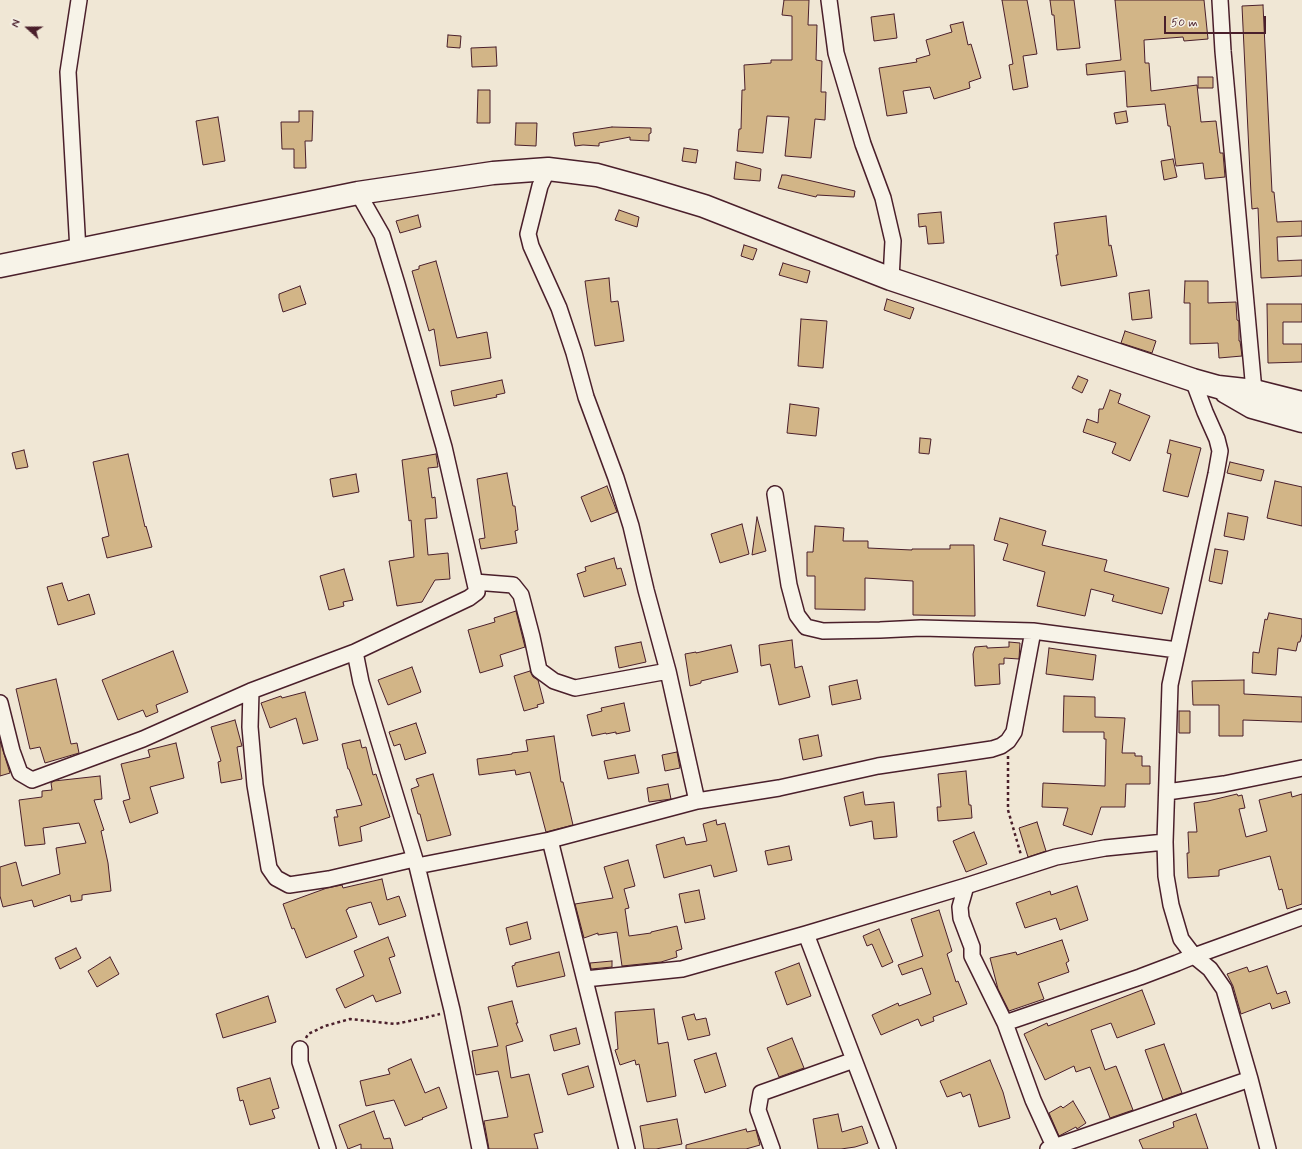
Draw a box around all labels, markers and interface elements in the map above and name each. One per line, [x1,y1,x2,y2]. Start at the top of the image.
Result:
north arrow [8,8,48,48]
scale bar [1166,8,1268,34]
text: 50 m [1171,15,1198,31]
text: N [9,18,25,30]

